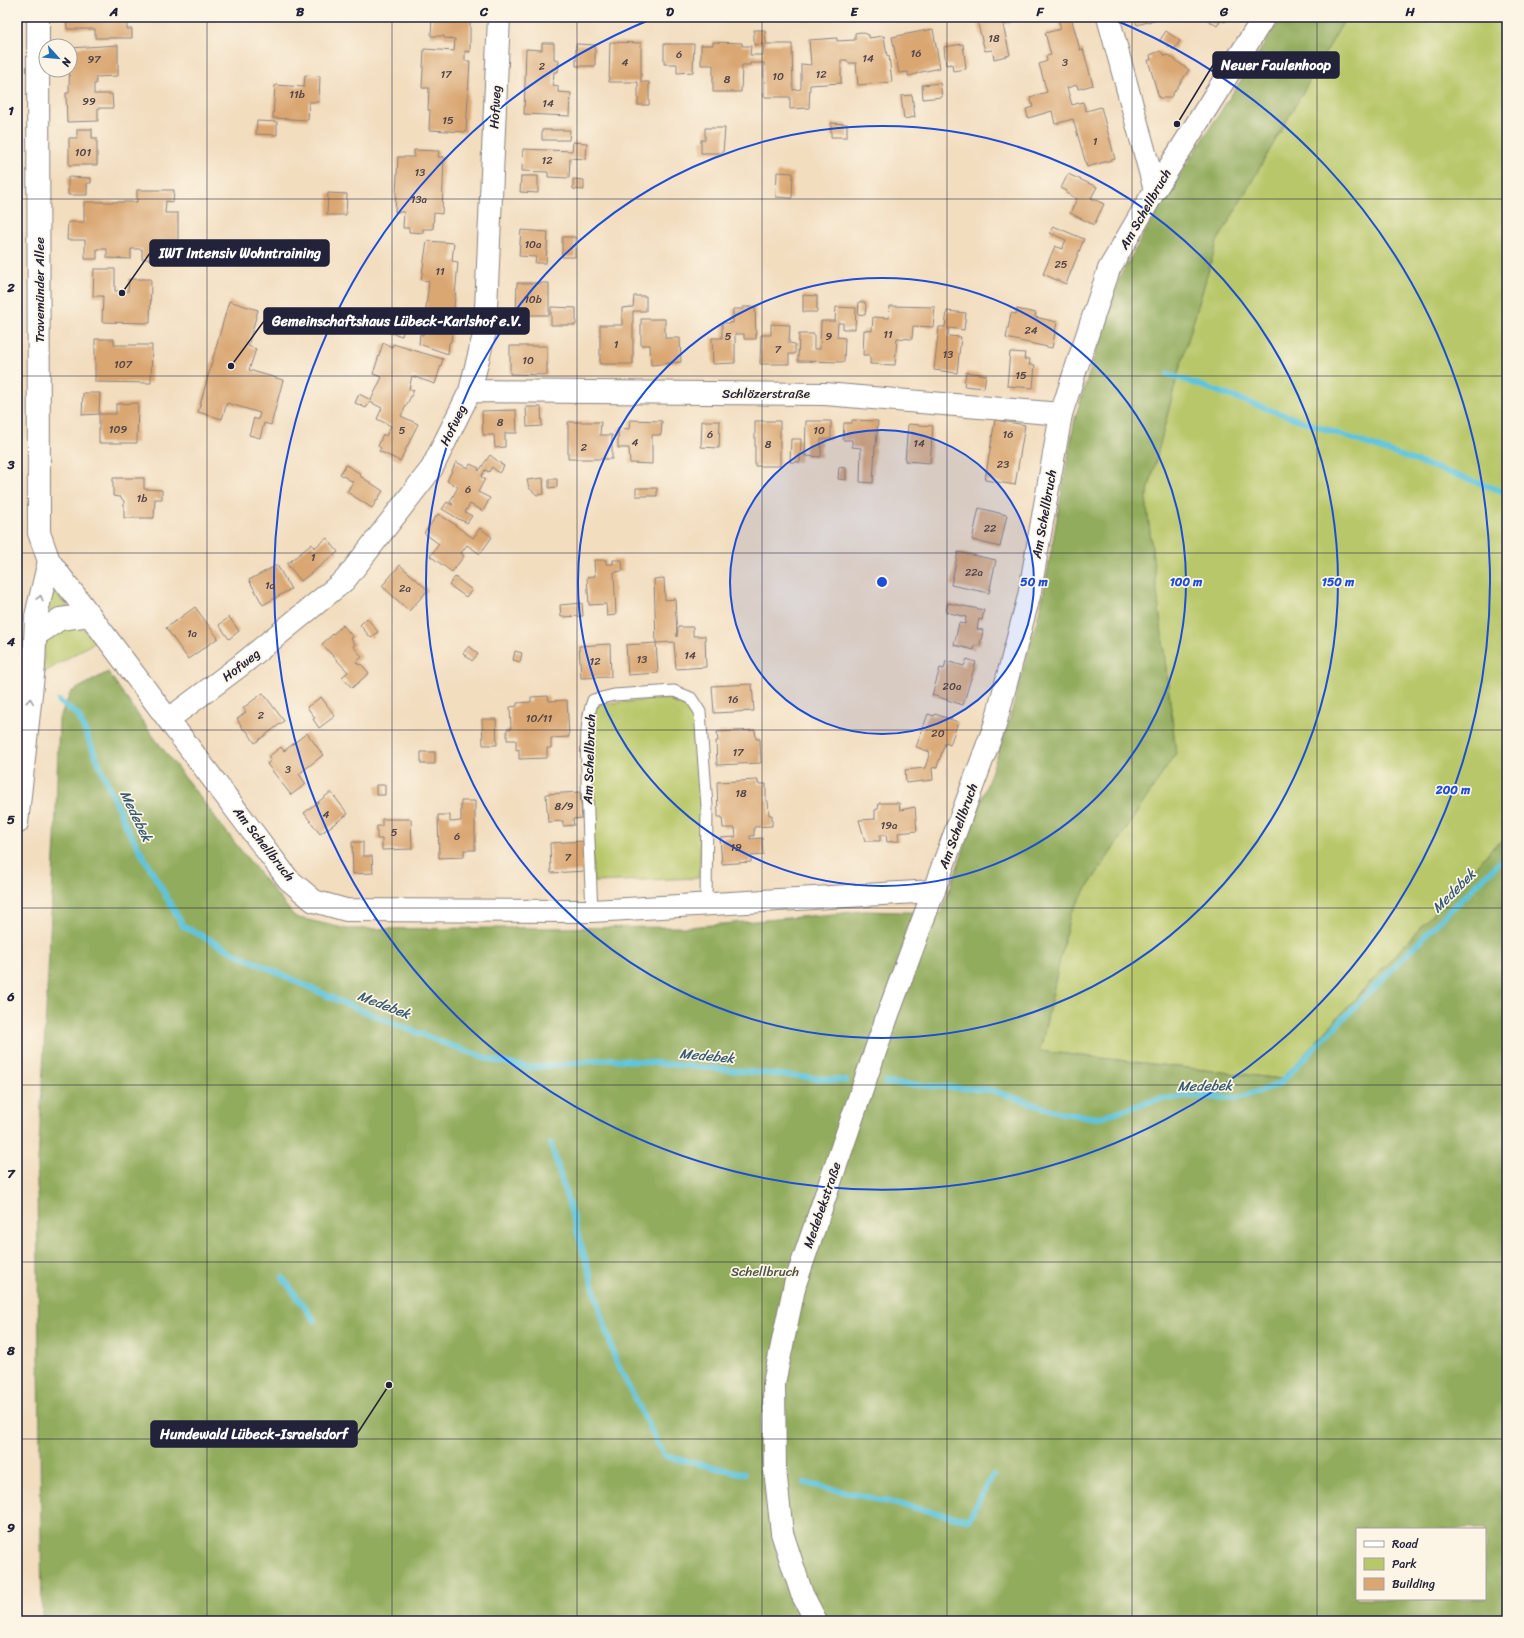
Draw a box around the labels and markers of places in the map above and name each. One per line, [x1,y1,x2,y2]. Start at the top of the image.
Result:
callout: Neuer Faulenhoop [1213,52,1339,78]
callout: IWT Intensiv Wohntraining [150,240,329,266]
callout: Gemeinschaftshaus Lübeck-Karlshof e.V. [264,308,529,334]
centre of rings [875,575,889,589]
callout: Hundewald Lübeck-Israelsdorf [151,1421,357,1447]

